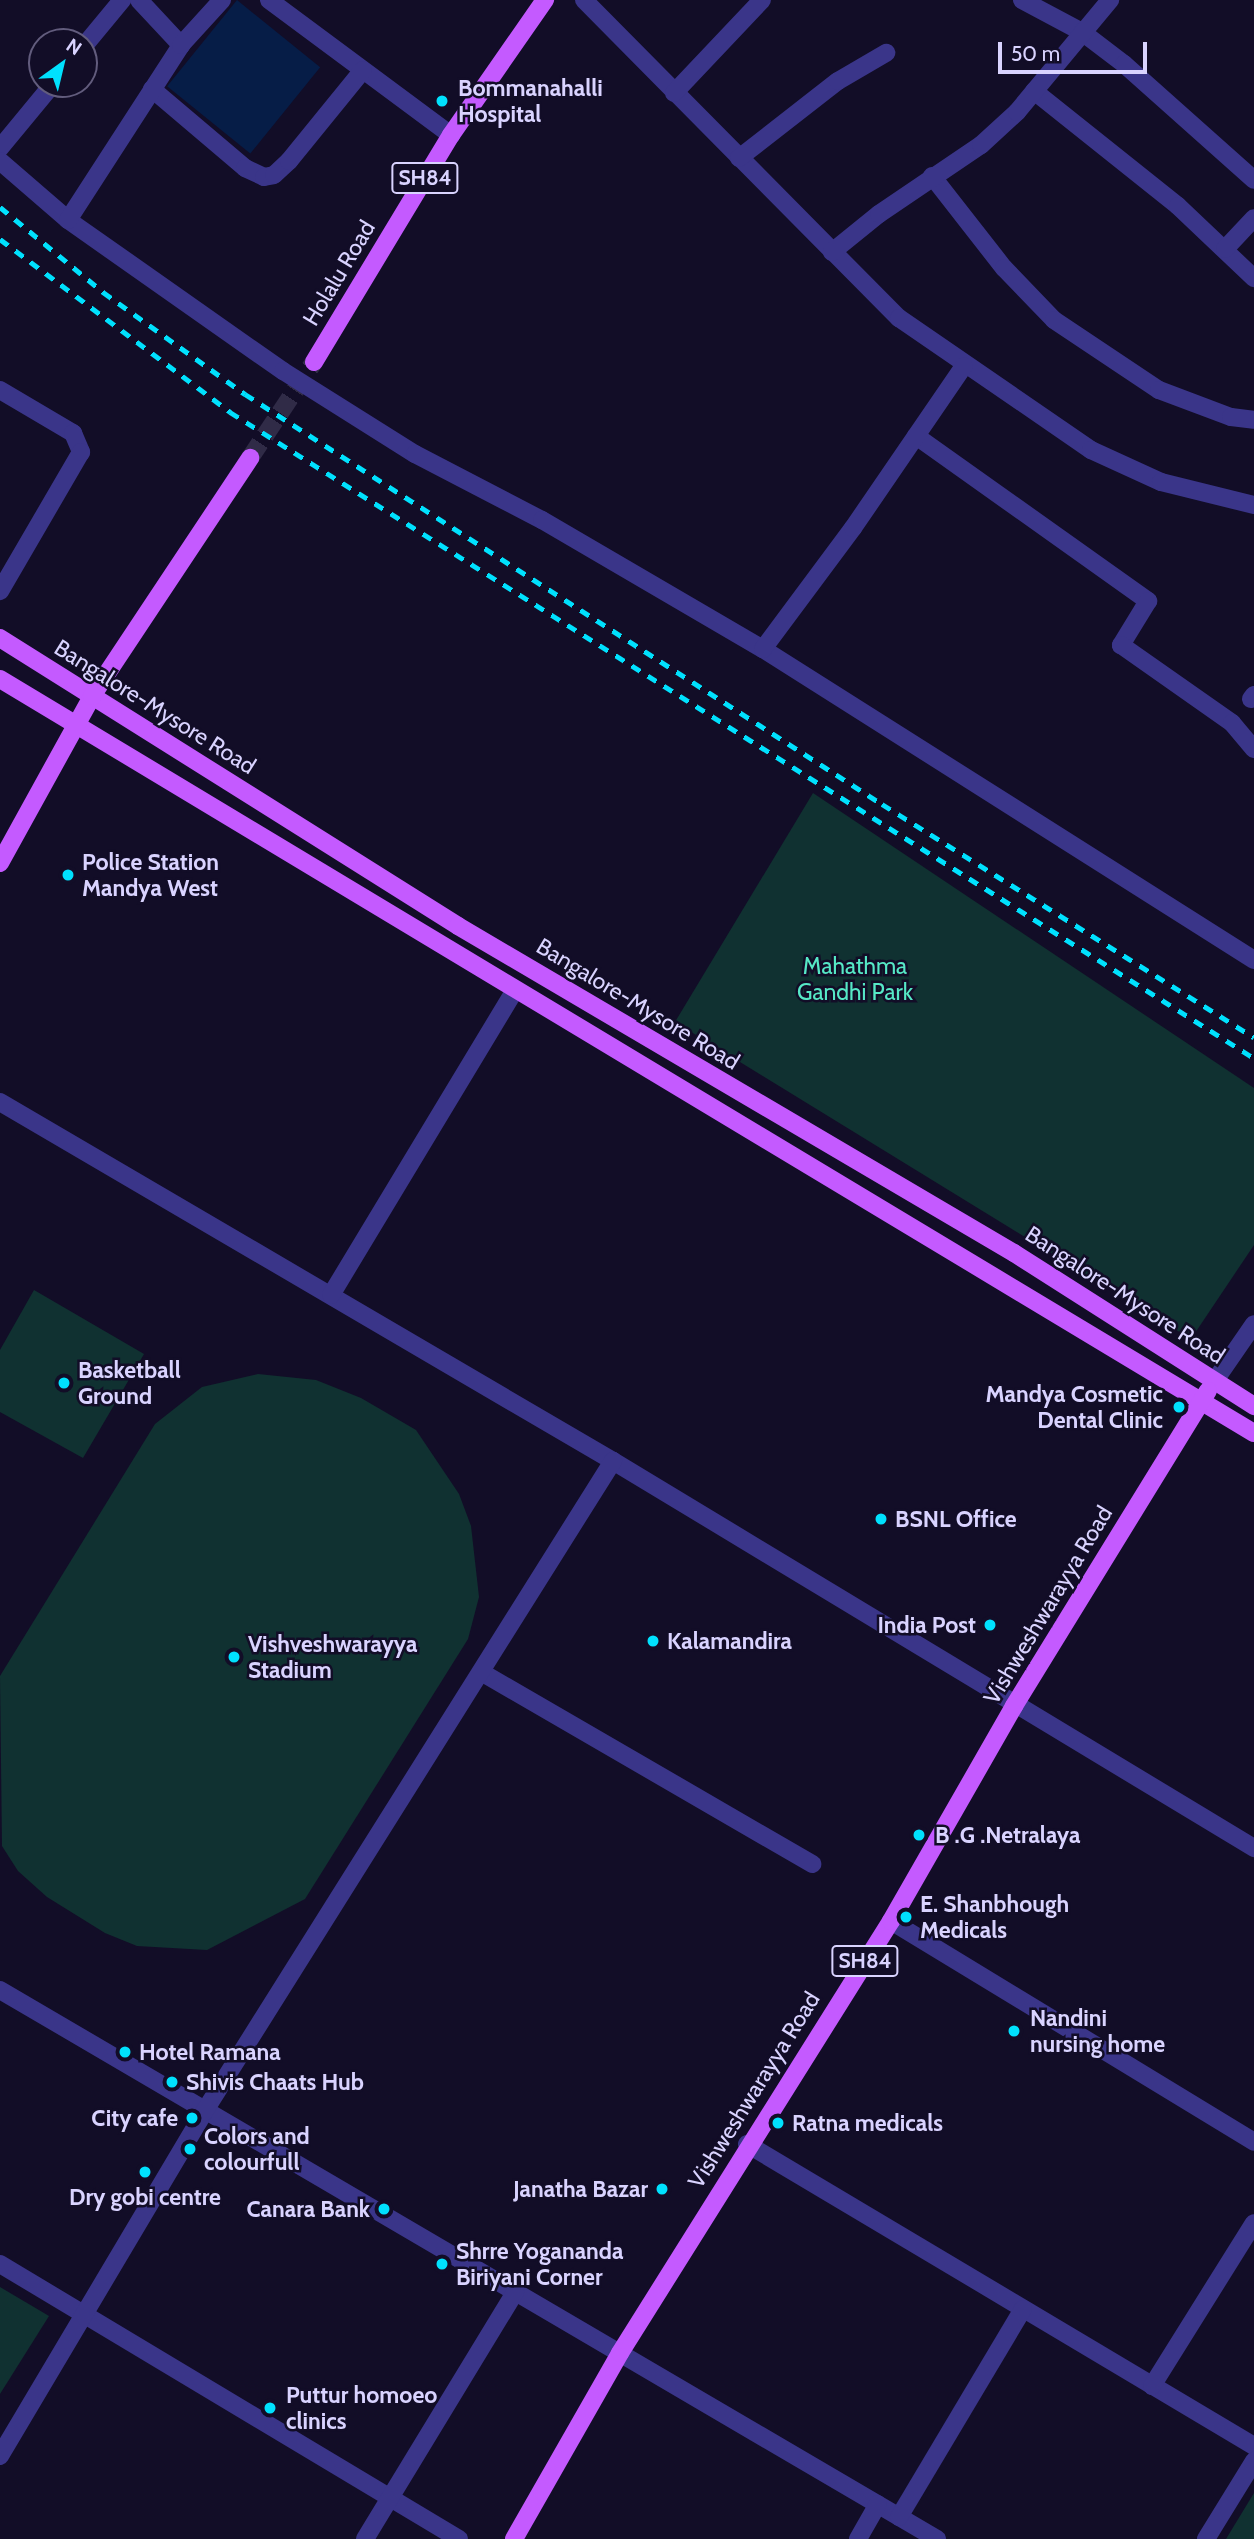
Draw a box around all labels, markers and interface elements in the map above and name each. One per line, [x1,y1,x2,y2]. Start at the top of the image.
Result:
north arrow [28,28,98,98]
scale bar [1002,28,1151,72]
text: N [62,34,86,60]
text: 50 m [1011,41,1060,66]
place label: Bommanahalli Hospital [458,74,603,128]
marker: Bommanahalli Hospital [432,91,452,111]
road number: SH84 [390,160,460,196]
street label: Holalu Road [297,216,381,330]
street label: Bangalore-Mysore Road [49,634,261,780]
place label: Police Station Mandya West [82,848,219,902]
marker: Police Station Mandya West [60,867,76,883]
street label: Bangalore-Mysore Road [531,932,745,1076]
park label: Mahathma Gandhi Park [797,952,913,1006]
street label: Bangalore-Mysore Road [1020,1220,1230,1370]
place label: Basketball Ground [78,1356,181,1410]
marker: Basketball Ground [56,1375,72,1391]
place label: Mandya Cosmetic Dental Clinic [986,1380,1163,1434]
marker: Mandya Cosmetic Dental Clinic [1169,1397,1189,1417]
street label: Vishweshwarayya Road [978,1501,1118,1709]
place label: BSNL Office [895,1505,1017,1533]
marker: BSNL Office [873,1511,889,1527]
place label: India Post [878,1611,976,1639]
marker: India Post [982,1617,998,1633]
place label: Kalamandira [667,1627,792,1655]
place label: Vishveshwarayya Stadium [248,1630,417,1684]
marker: Kalamandira [645,1633,661,1649]
marker: Vishveshwarayya Stadium [226,1649,242,1665]
place label: B .G .Netralaya [935,1821,1081,1849]
marker: B .G .Netralaya [909,1825,929,1845]
place label: E. Shanbhough Medicals [920,1890,1069,1944]
marker: E. Shanbhough Medicals [898,1909,914,1925]
road number: SH84 [830,1944,900,1979]
street label: Vishweshwarayya Road [682,1987,826,2193]
place label: Nandini nursing home [1030,2004,1165,2058]
marker: Nandini nursing home [1004,2021,1024,2041]
place label: Hotel Ramana [139,2038,281,2066]
marker: Hotel Ramana [117,2044,133,2060]
place label: Shivis Chaats Hub [186,2068,364,2096]
marker: Shivis Chaats Hub [164,2074,180,2090]
place label: City cafe [91,2104,178,2132]
place label: Ratna medicals [792,2109,943,2137]
marker: City cafe [184,2110,200,2126]
marker: Ratna medicals [770,2115,786,2131]
place label: Colors and colourfull [204,2122,310,2176]
marker: Colors and colourfull [182,2141,198,2157]
marker: Dry gobi centre [137,2164,153,2180]
place label: Janatha Bazar [513,2175,648,2203]
marker: Janatha Bazar [654,2181,670,2197]
place label: Dry gobi centre [69,2183,221,2211]
place label: Canara Bank [247,2195,370,2223]
marker: Canara Bank [376,2201,392,2217]
place label: Shrre Yogananda Biriyani Corner [456,2237,623,2291]
marker: Shrre Yogananda Biriyani Corner [434,2256,450,2272]
place label: Puttur homoeo clinics [286,2381,437,2435]
marker: Puttur homoeo clinics [260,2398,280,2418]

